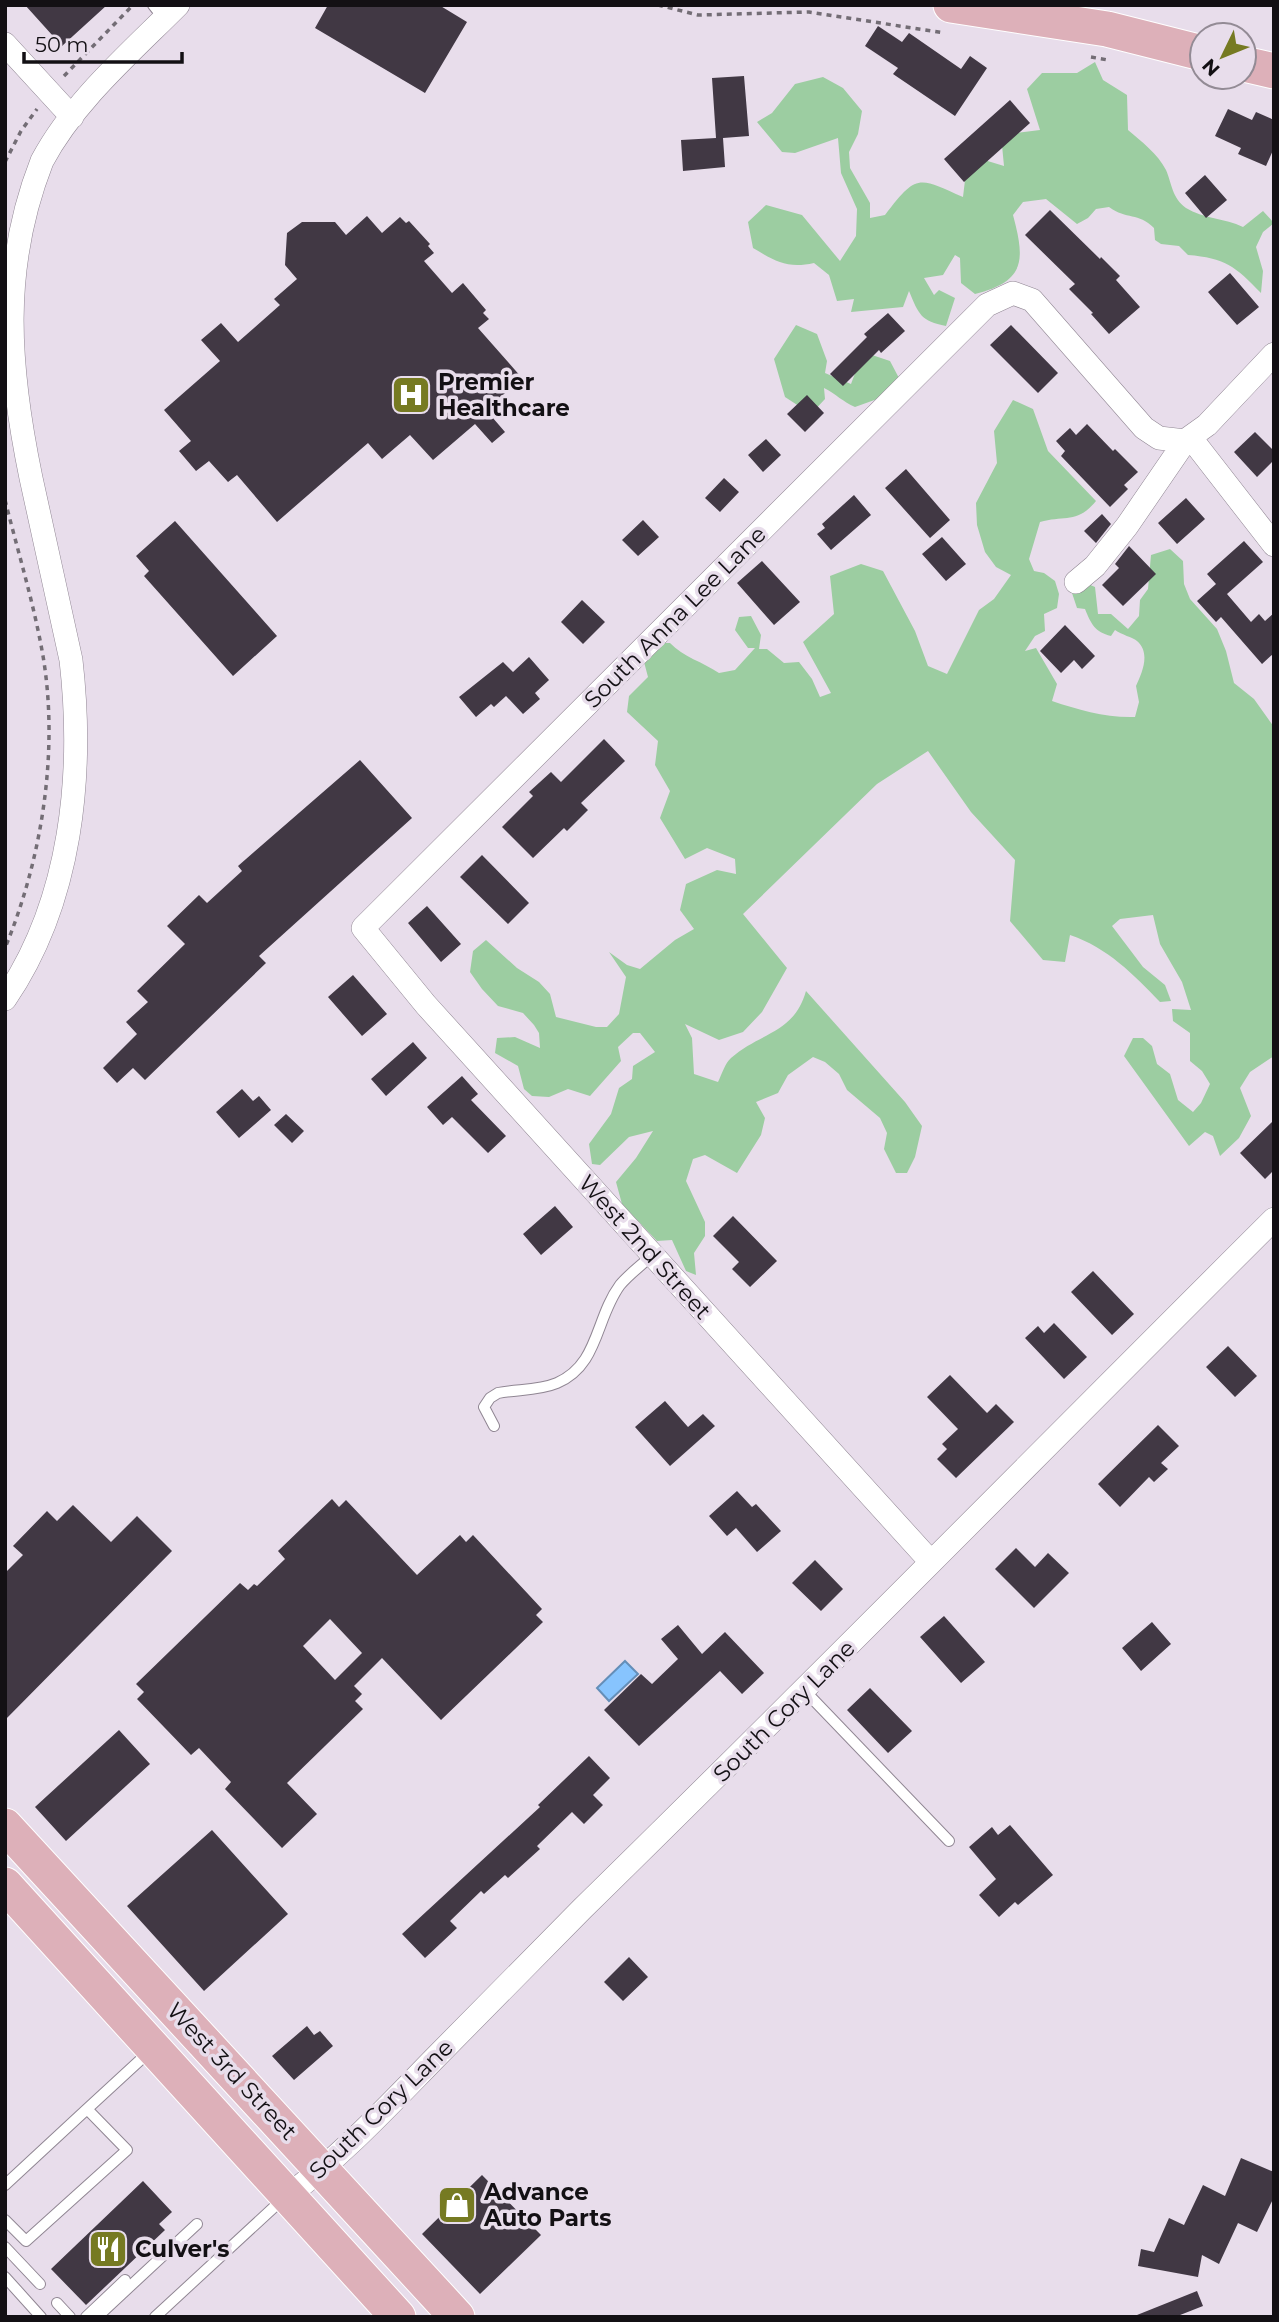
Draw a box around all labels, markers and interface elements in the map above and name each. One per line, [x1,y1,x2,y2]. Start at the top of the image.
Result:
scale bar [24,21,182,65]
north arrow [1188,21,1258,91]
text: 50 m [35,32,89,57]
text: N [1197,54,1225,81]
place label: Premier Healthcare [438,368,570,422]
hospital icon: Premier Healthcare [390,374,432,416]
street label: South Anna Lee Lane [578,520,772,714]
street label: West 2nd Street [573,1169,717,1325]
street label: South Cory Lane [707,1634,861,1788]
street label: West 3rd Street [161,1996,303,2146]
street label: South Cory Lane [303,2033,459,2185]
place label: Advance Auto Parts [483,2178,612,2232]
shop icon: Advance Auto Parts [436,2184,478,2226]
restaurant icon: Culver's [87,2228,129,2270]
place label: Culver's [135,2235,229,2263]

